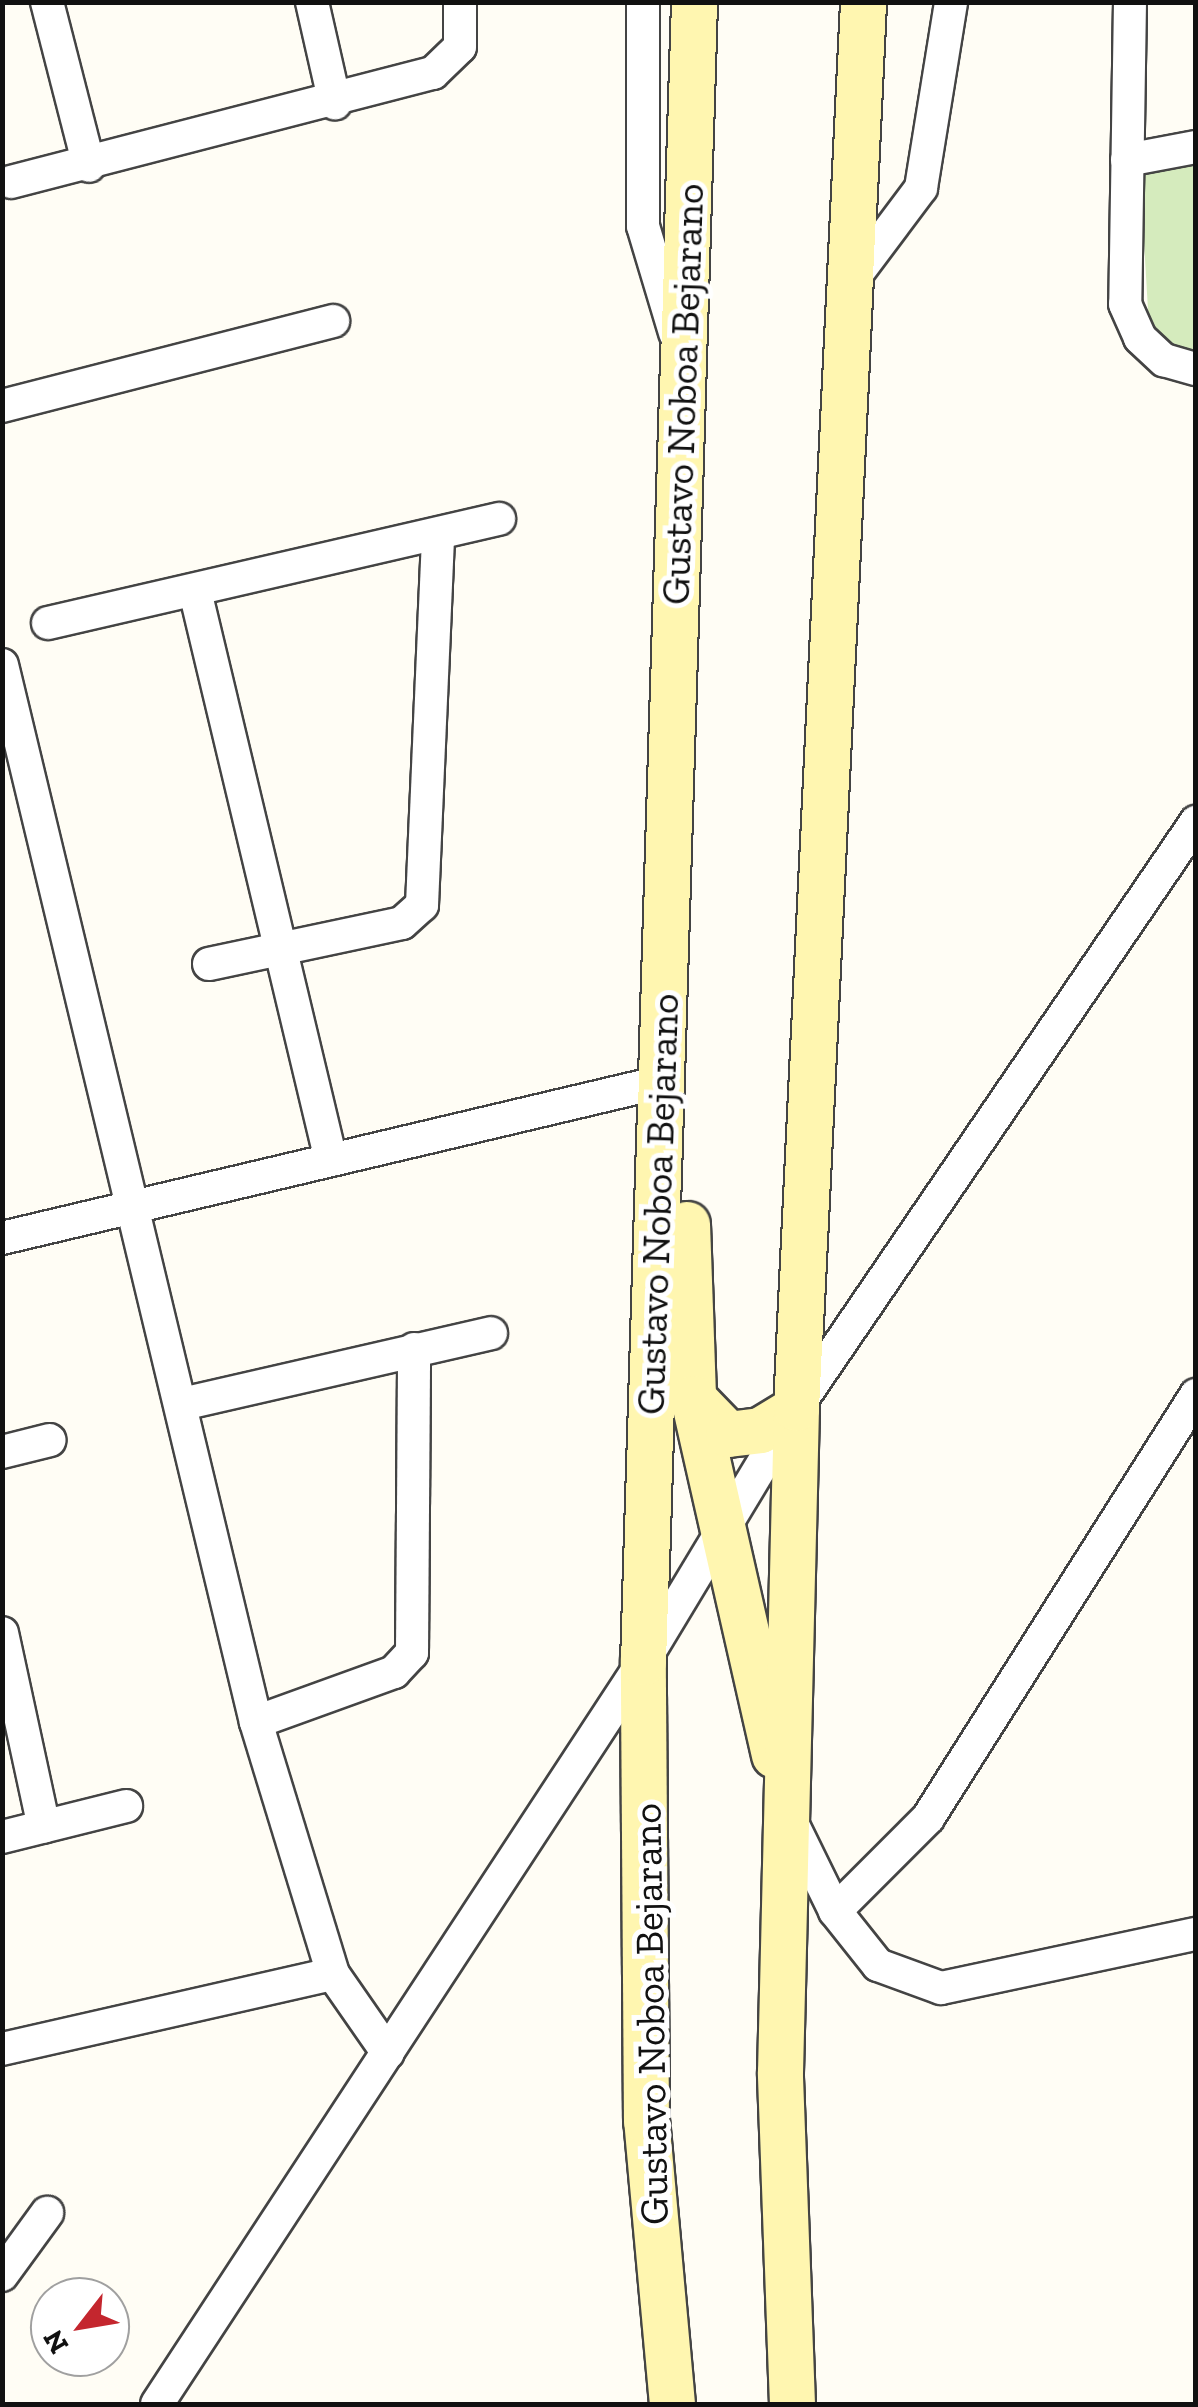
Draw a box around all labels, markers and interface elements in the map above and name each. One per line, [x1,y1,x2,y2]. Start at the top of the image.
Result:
street label: Gustavo Noboa Bejarano [651,183,713,605]
street label: Gustavo Noboa Bejarano [626,993,688,1415]
street label: Gustavo Noboa Bejarano [622,1803,678,2225]
north arrow [30,2277,130,2377]
text: N [36,2324,75,2359]

